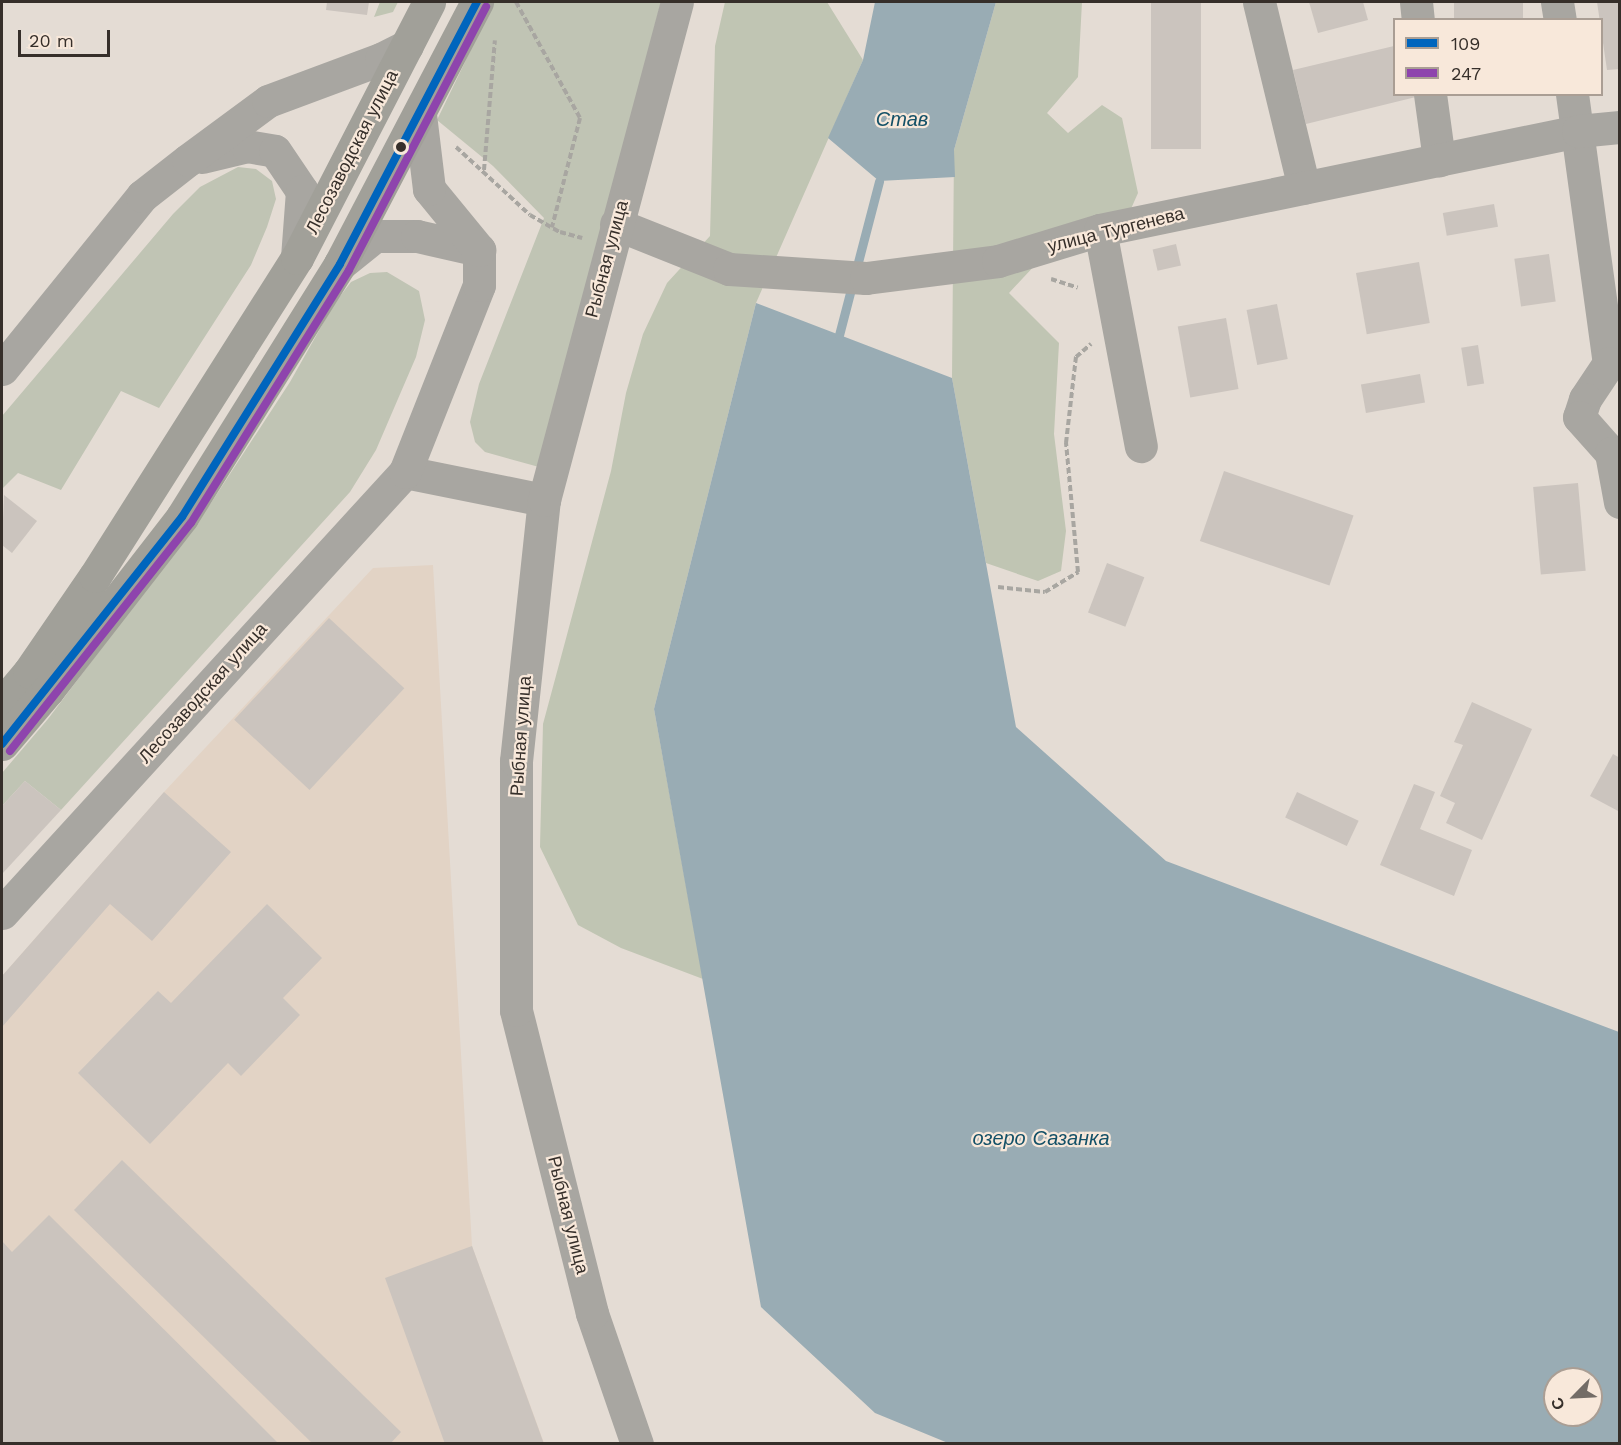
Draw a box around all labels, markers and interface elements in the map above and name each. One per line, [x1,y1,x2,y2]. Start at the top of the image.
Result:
scale bar [21,18,112,56]
legend [1393,18,1603,96]
text: 20 m [29,30,74,51]
text: 109 [1451,33,1480,54]
text: 247 [1451,63,1481,84]
street label: Лесозаводская улица [301,66,403,238]
water label: Став [876,107,928,131]
unlabelled marker [395,141,407,153]
street label: Рыбная улица [581,198,633,320]
street label: улица Тургенева [1046,203,1186,257]
street label: Лесозаводская улица [134,618,272,768]
street label: Рыбная улица [506,675,536,797]
water label: озеро Сазанка [972,1126,1110,1150]
street label: Рыбная улица [543,1154,593,1276]
north arrow [1543,1367,1603,1427]
text: С [1547,1395,1569,1413]

